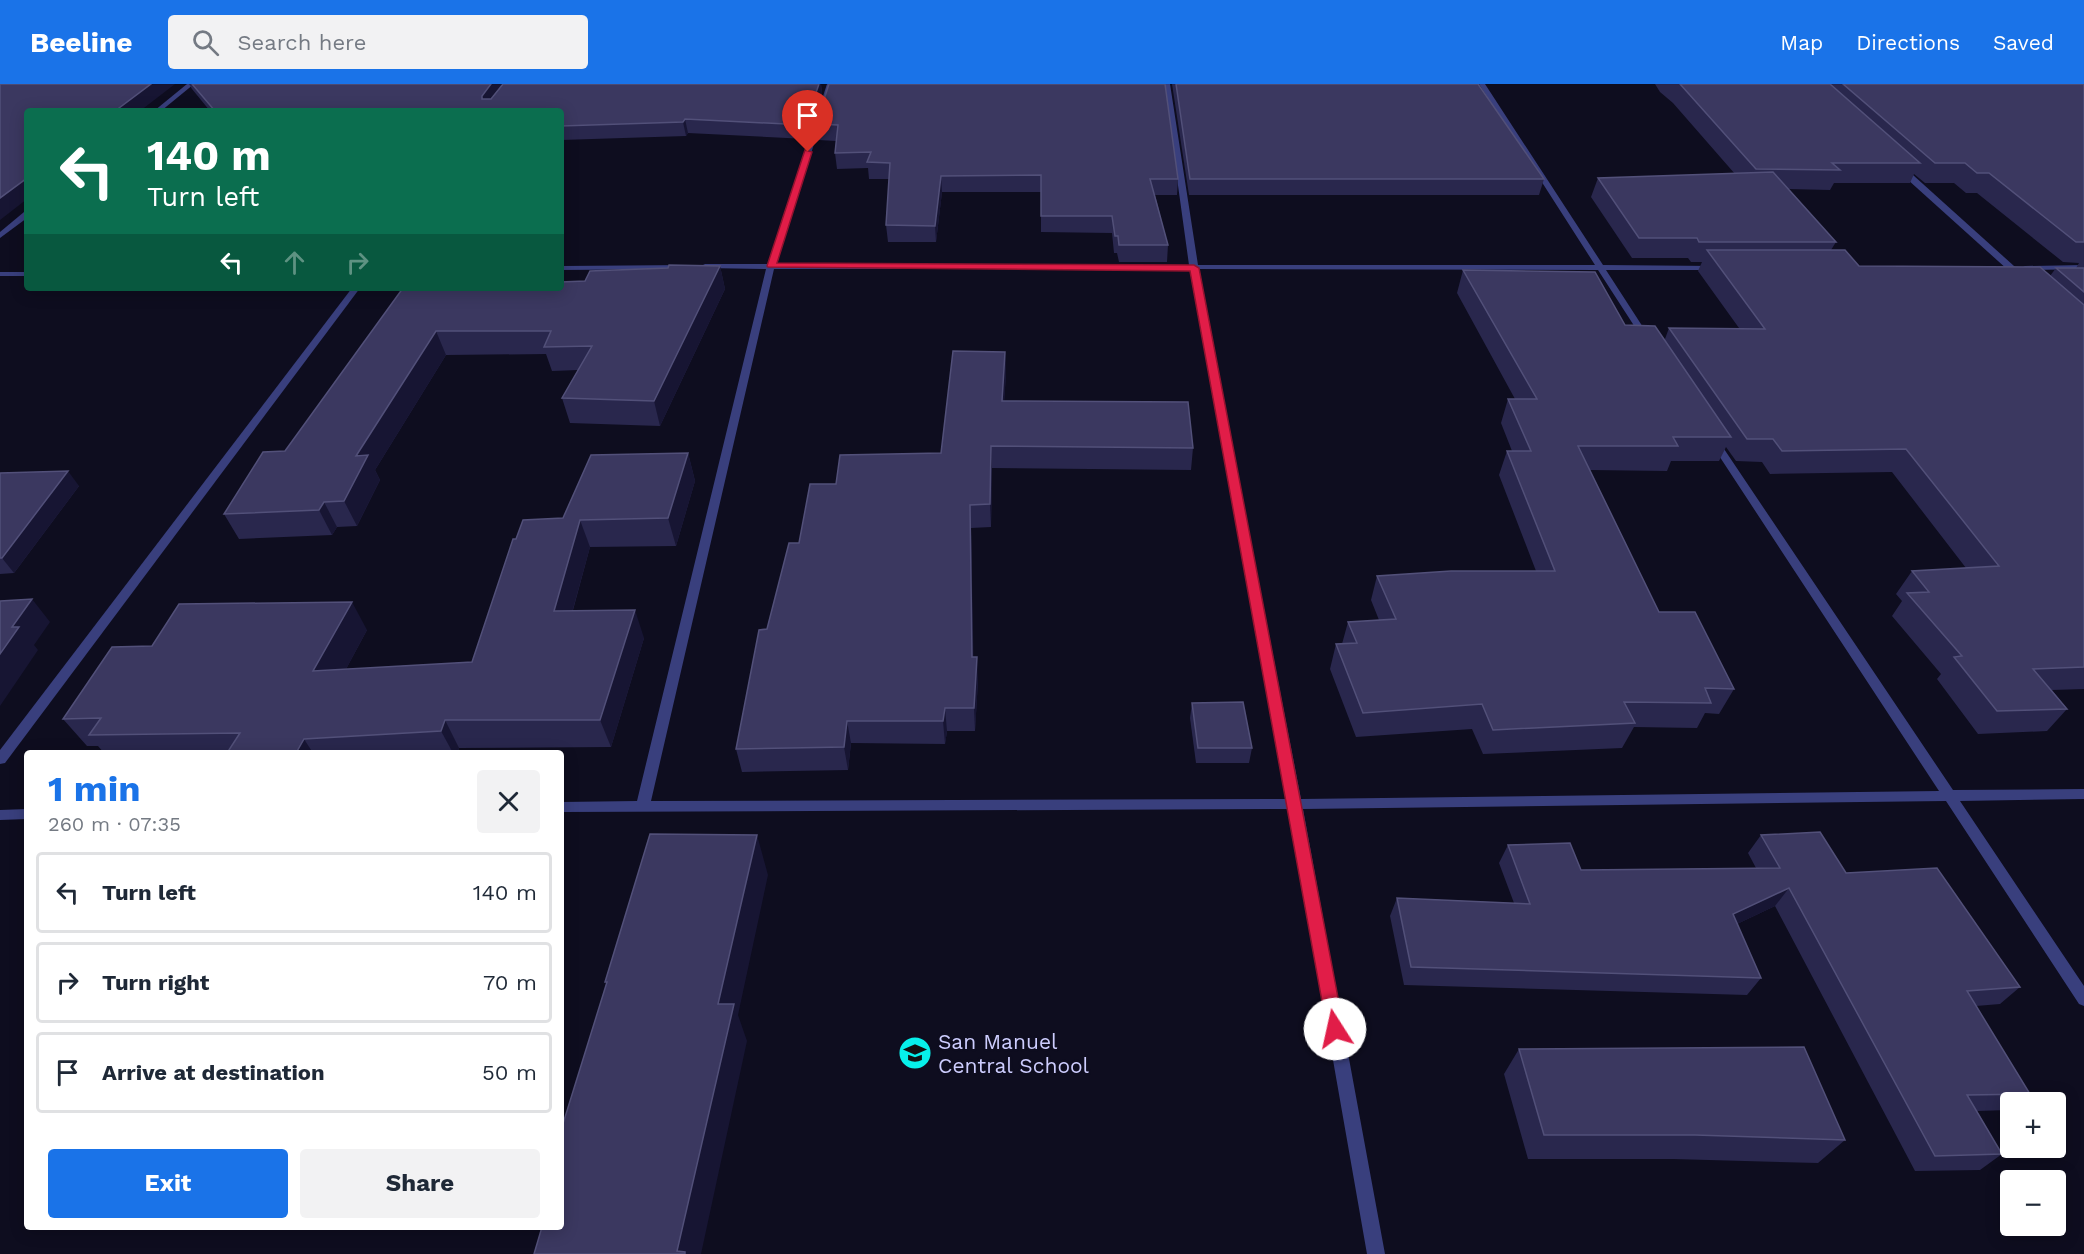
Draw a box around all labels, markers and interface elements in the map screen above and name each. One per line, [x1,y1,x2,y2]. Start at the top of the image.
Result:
search box [168,15,588,69]
text: Beeline [30,26,132,59]
icon: search [189,26,222,59]
text: Search here [237,30,366,55]
text: Map [1780,30,1823,55]
text: Directions [1856,30,1960,55]
text: Saved [1993,30,2054,55]
pin [782,90,833,152]
icon: arrive [791,99,824,132]
text: 140 m [147,131,271,180]
icon: left [48,132,126,210]
text: Turn left [147,181,259,213]
icon: left [215,246,248,279]
icon: ahead [278,246,311,279]
icon: right [341,246,374,279]
text: 1 min [48,768,140,810]
button: close [477,770,540,833]
text: 260 m · 07:35 [48,812,181,836]
icon: left [51,876,84,909]
text: Turn left [102,880,196,905]
text: 140 m [473,880,537,905]
icon: right [51,966,84,999]
text: Turn right [102,970,209,995]
text: 70 m [483,970,537,995]
position arrow [1303,997,1367,1061]
place label: San Manuel Central School [938,1029,1090,1078]
school or university icon: San Manuel Central School [897,1035,933,1071]
icon: arrive [51,1056,84,1089]
text: Arrive at destination [102,1060,325,1085]
text: 50 m [482,1060,537,1085]
map controls [2000,1092,2066,1236]
button: + [2000,1092,2066,1158]
button: Exit [48,1149,288,1218]
button: Share [300,1149,540,1218]
button: − [2000,1170,2066,1236]

